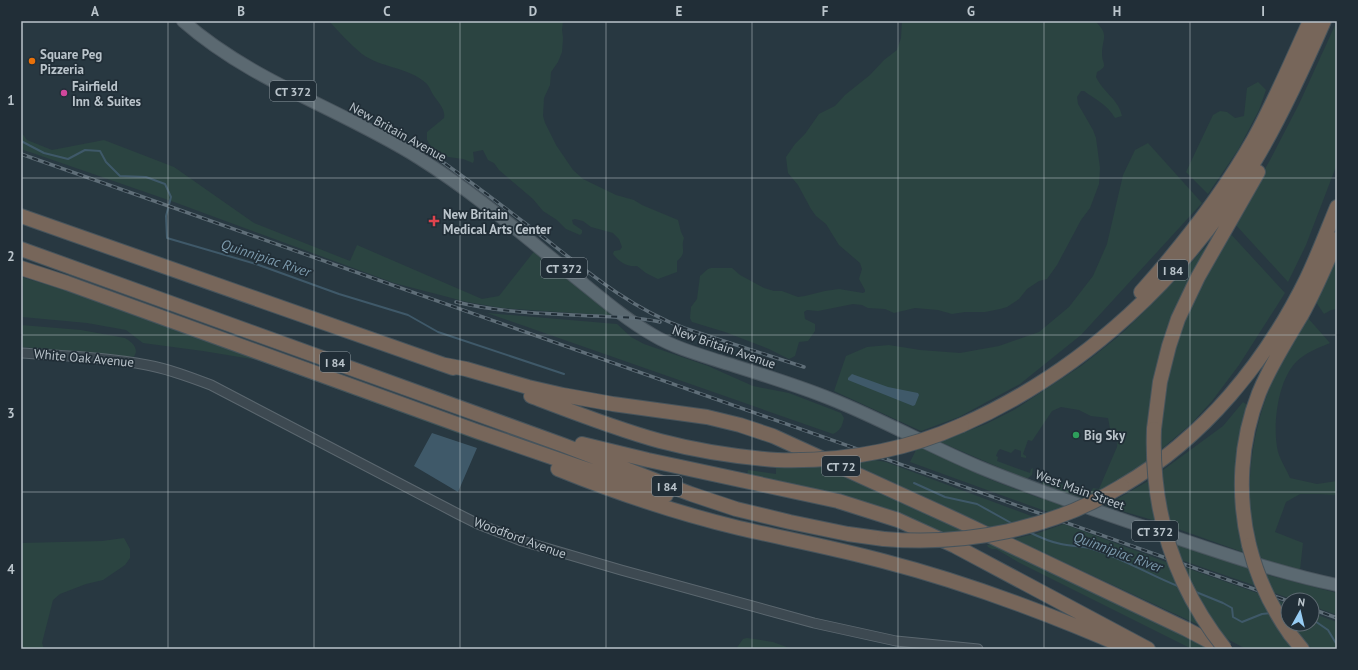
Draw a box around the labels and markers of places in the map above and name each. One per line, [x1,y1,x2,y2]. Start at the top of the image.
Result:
place label: Square Peg Pizzeria [40,46,102,78]
marker: Square Peg Pizzeria [27,56,37,66]
place label: Fairfield Inn & Suites [72,78,141,110]
marker: Fairfield Inn & Suites [59,88,69,98]
place label: New Britain Medical Arts Center [443,206,552,238]
marker: New Britain Medical Arts Center [428,215,440,227]
place label: Big Sky [1084,427,1126,444]
marker: Big Sky [1071,430,1081,440]

